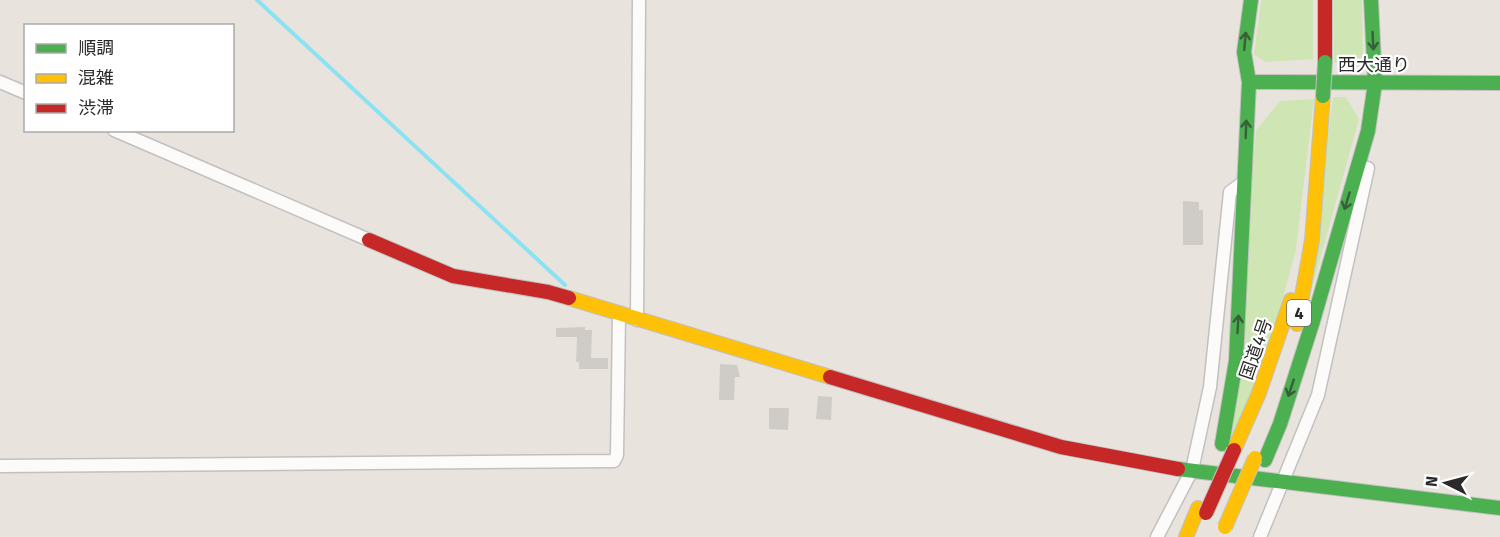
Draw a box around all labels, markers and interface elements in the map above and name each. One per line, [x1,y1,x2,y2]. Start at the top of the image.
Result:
legend [24,24,234,132]
one-way arrow [1368,31,1379,51]
one-way arrow [1240,32,1251,52]
text: 順調 [78,37,114,59]
street label: 西大通り [1338,54,1410,76]
text: 混雑 [78,67,114,89]
text: 渋滞 [78,97,114,119]
one-way arrow [1241,119,1252,139]
one-way arrow [1341,191,1352,210]
road number: 4 [1287,300,1311,326]
one-way arrow [1233,314,1244,334]
street label: 国道4号 [1235,315,1277,383]
one-way arrow [1285,378,1296,397]
north arrow [1416,453,1476,513]
text: N [1422,475,1442,488]

